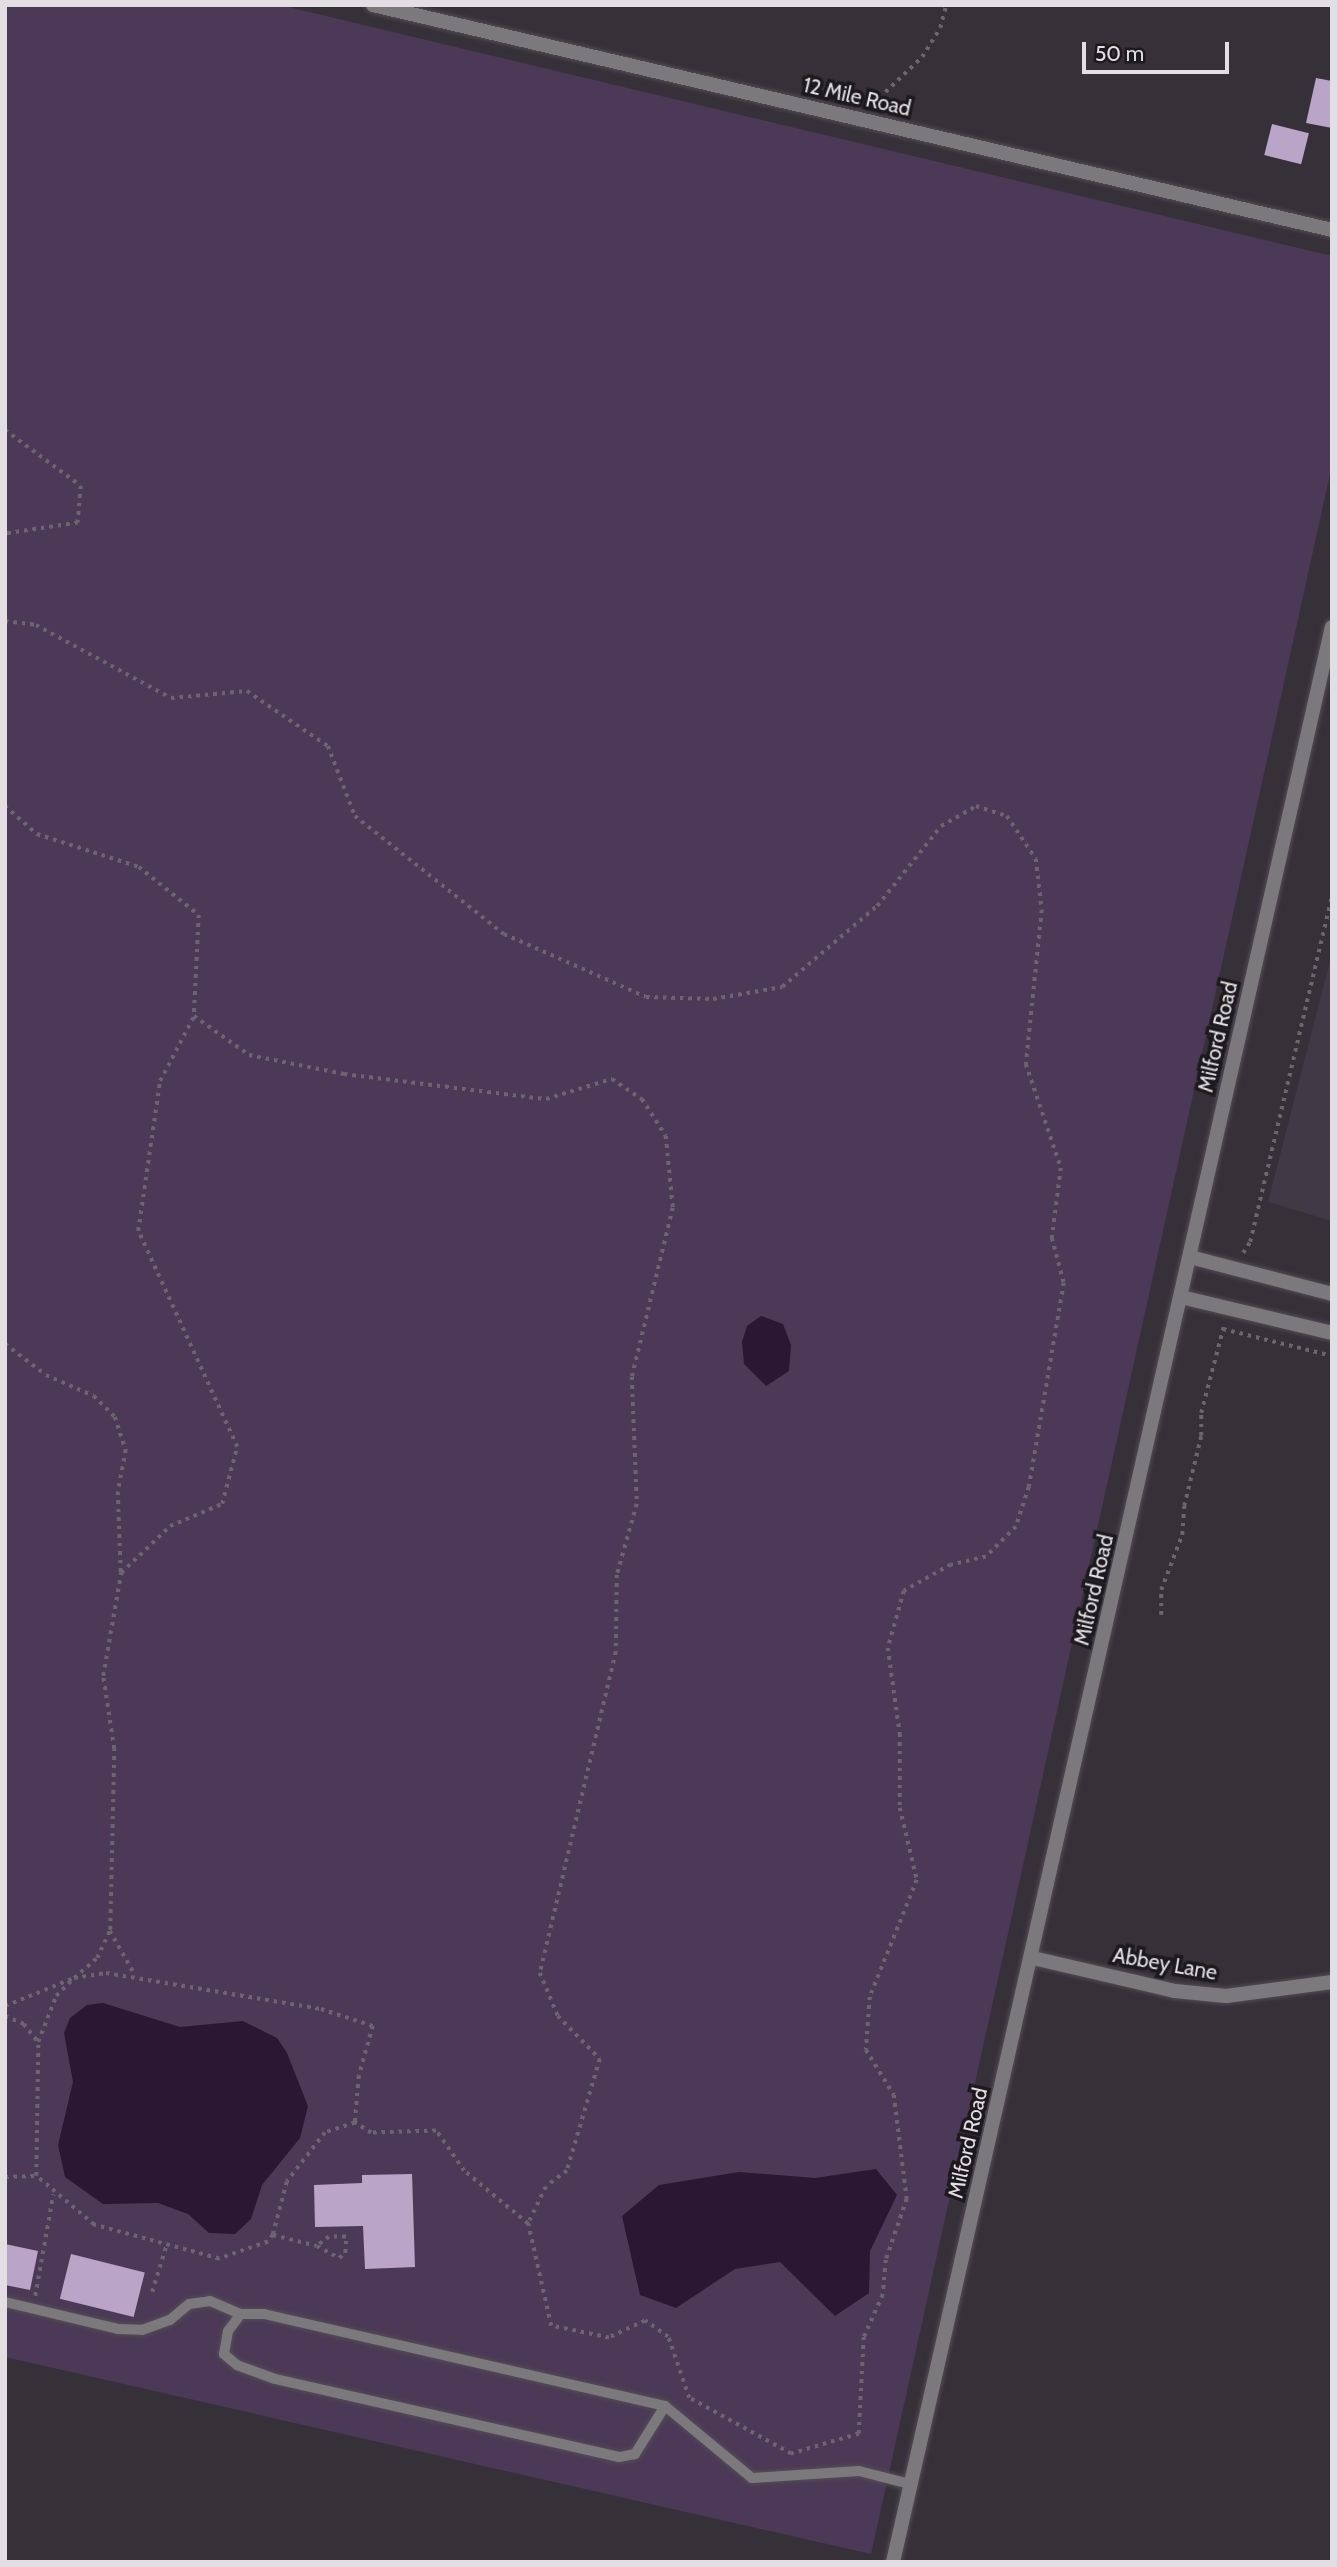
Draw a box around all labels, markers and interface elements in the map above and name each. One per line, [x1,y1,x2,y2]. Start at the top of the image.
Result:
scale bar [1085,28,1232,72]
text: 50 m [1095,41,1144,66]
street label: 12 Mile Road [801,72,913,122]
street label: Milford Road [1193,979,1243,1095]
street label: Milford Road [1069,1532,1119,1648]
street label: Abbey Lane [1111,1942,1219,1986]
street label: Milford Road [943,2085,993,2201]

